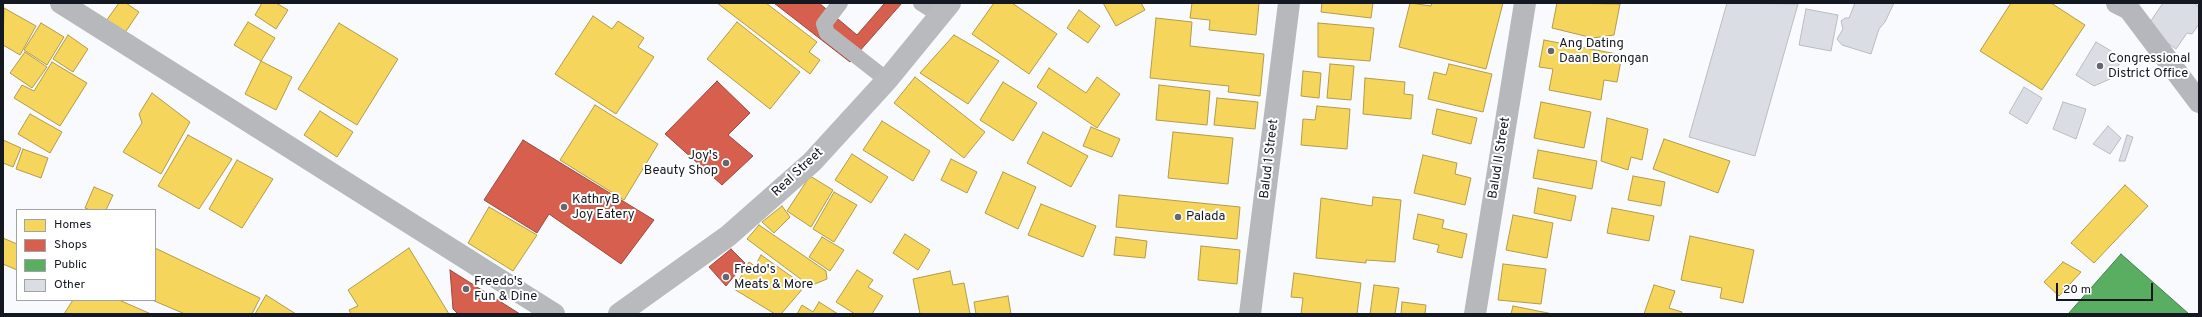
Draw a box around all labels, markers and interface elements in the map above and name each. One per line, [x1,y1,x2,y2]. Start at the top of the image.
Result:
place label: Ang Dating Daan Borongan [1559,36,1649,67]
marker: Ang Dating Daan Borongan [1546,46,1556,56]
place label: Congressional District Office [2108,51,2190,82]
marker: Congressional District Office [2095,61,2105,71]
street label: Balud II Street [1486,116,1514,200]
street label: Balud 1 Street [1257,118,1283,200]
street label: Real Street [769,145,827,201]
place label: Joy's Beauty Shop [644,148,718,179]
marker: Joy's Beauty Shop [721,158,731,168]
place label: KathryB Joy Eatery [572,192,635,223]
marker: KathryB Joy Eatery [559,202,569,212]
legend [16,209,156,301]
place label: Palada [1186,209,1225,225]
marker: Palada [1173,212,1183,222]
text: Homes [54,217,91,233]
text: Shops [54,237,87,253]
text: Public [54,257,87,273]
place label: Fredo's Meats & More [734,262,813,293]
marker: Fredo's Meats & More [721,272,731,282]
place label: Freedo's Fun & Dine [474,274,537,305]
scale bar [2058,275,2155,301]
text: Other [54,277,85,293]
text: 20 m [2063,282,2091,298]
marker: Freedo's Fun & Dine [461,284,471,294]

